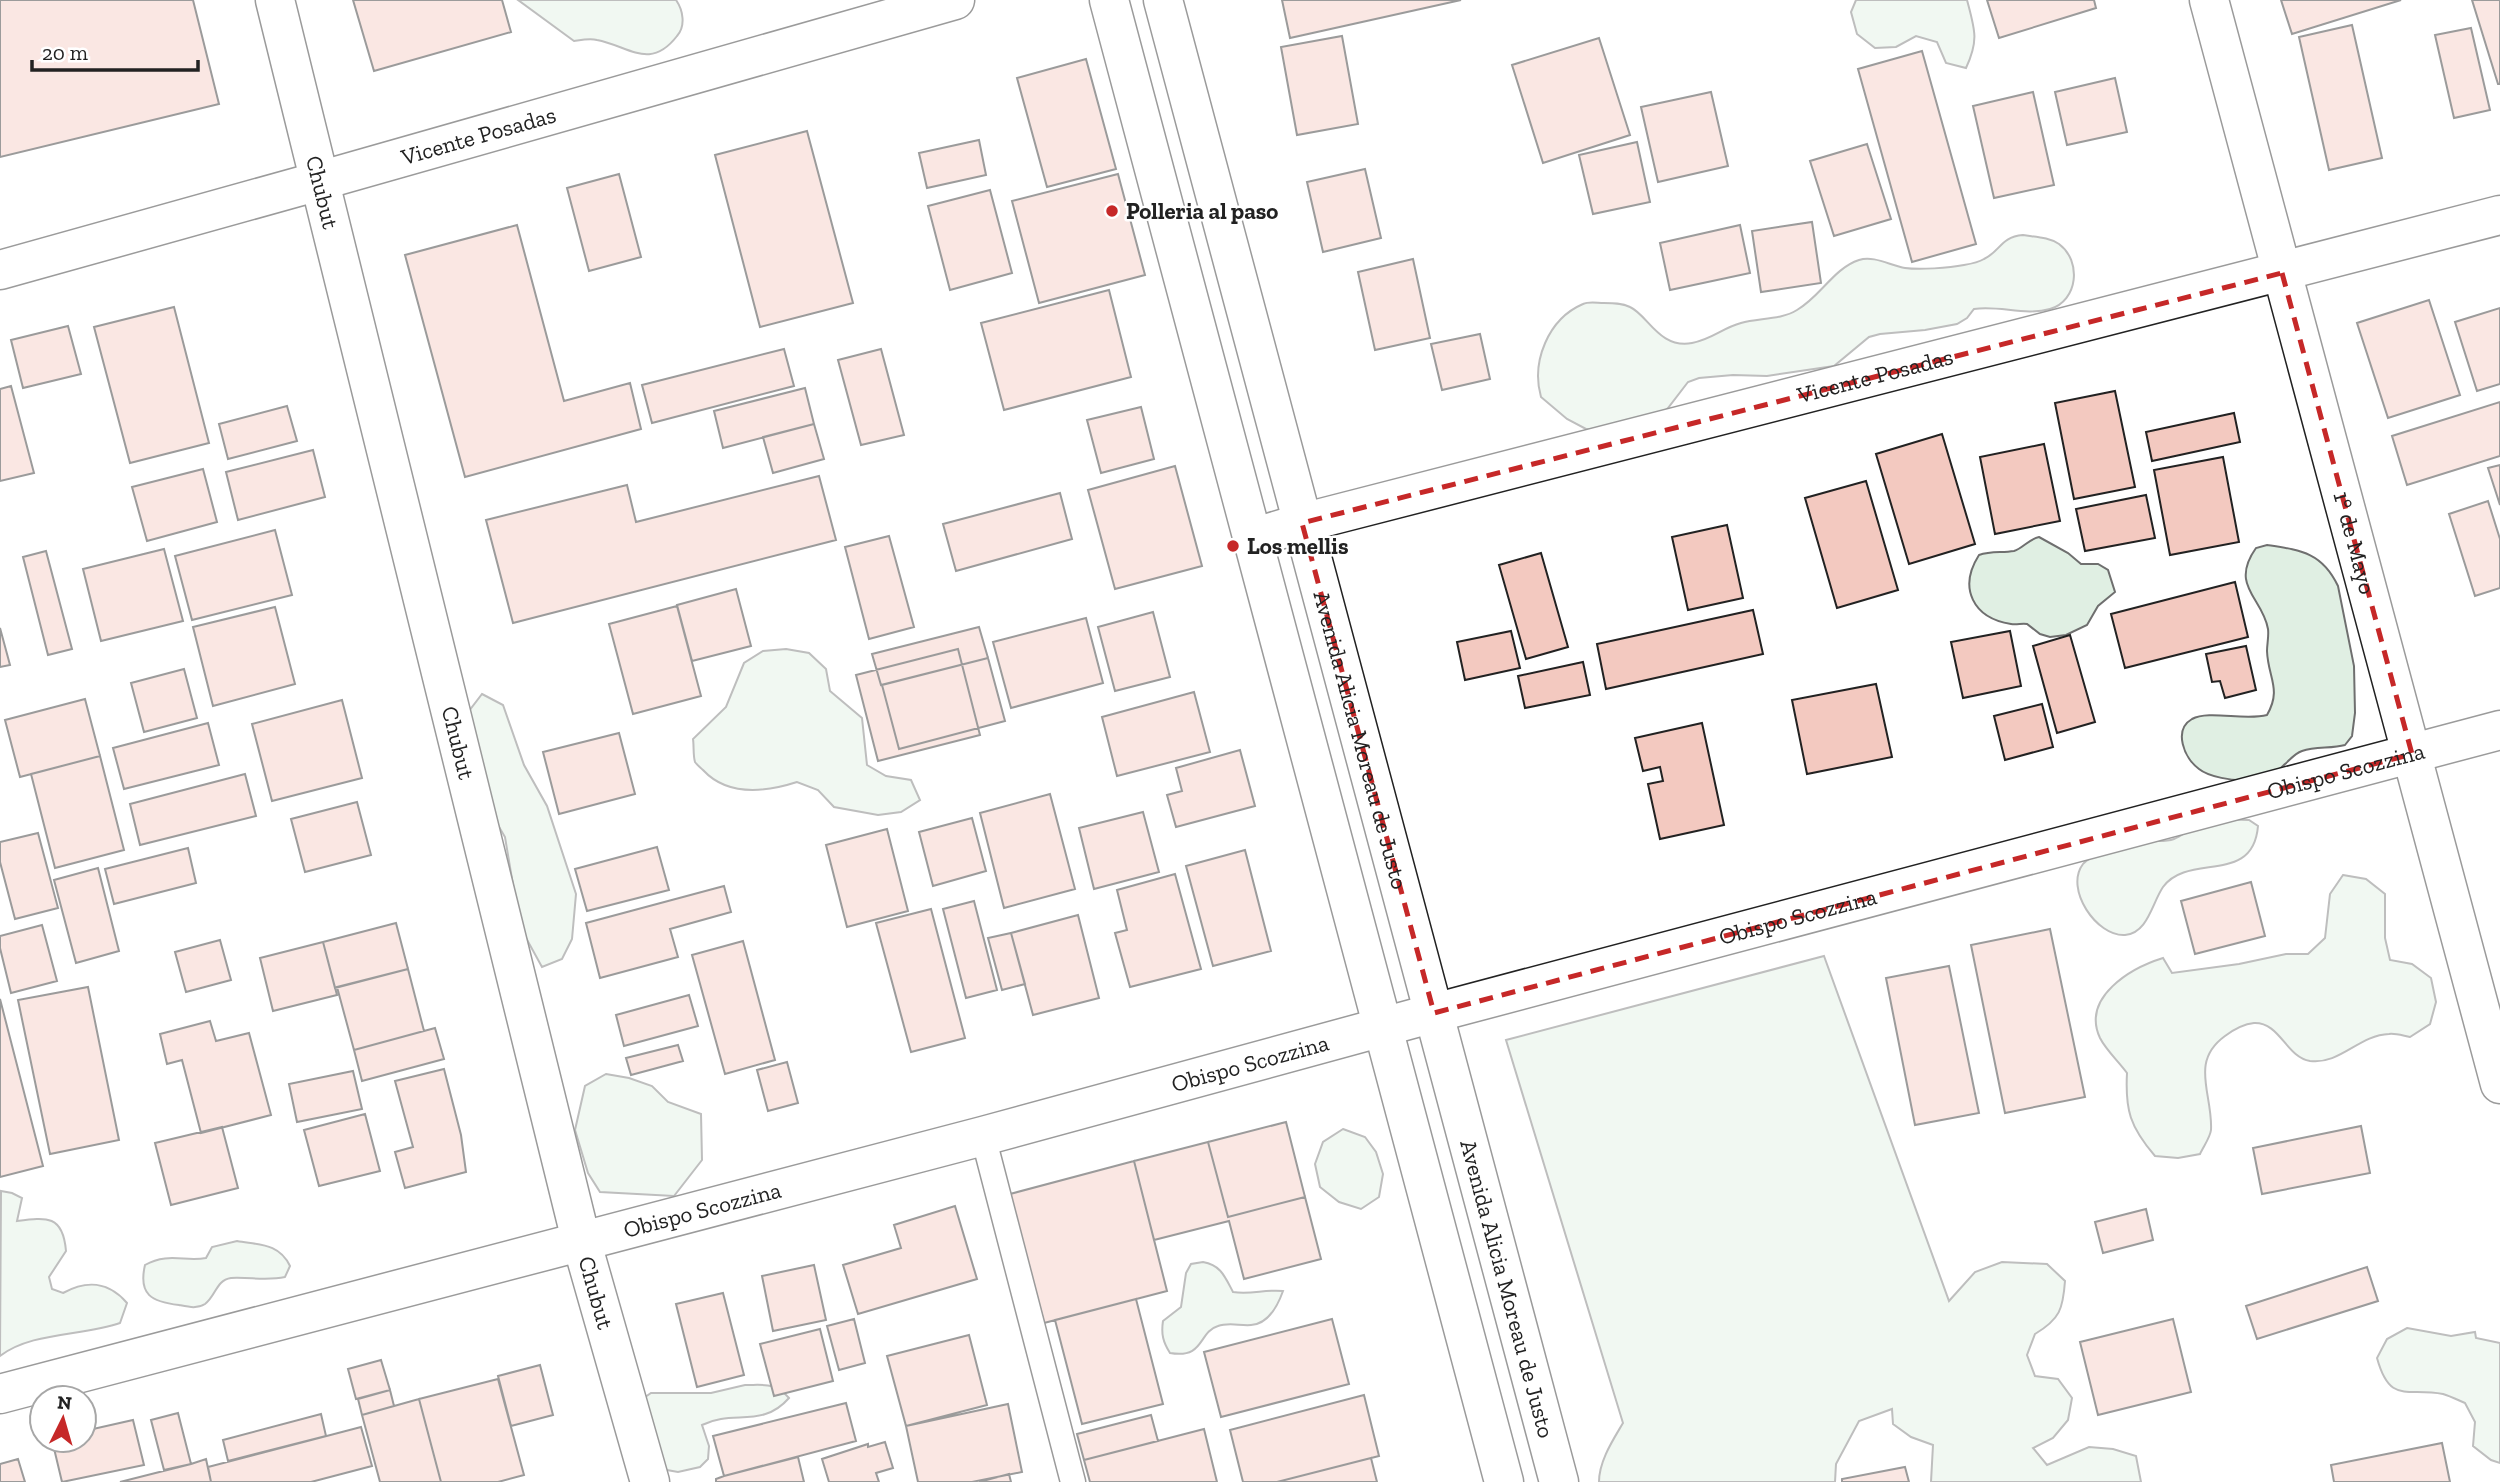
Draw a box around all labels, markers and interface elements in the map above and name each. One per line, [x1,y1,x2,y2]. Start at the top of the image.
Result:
scale bar [32,28,198,72]
text: 20 m [42,40,88,65]
street label: Vicente Posadas [397,100,559,171]
street label: Chubut [300,153,345,232]
place label: Polleria al paso [1126,197,1278,225]
marker: Polleria al paso [1104,203,1120,219]
street label: Vicente Posadas [1793,342,1956,409]
street label: 1° de Mayo [2328,488,2382,597]
place label: Los mellis [1247,532,1349,560]
marker: Los mellis [1225,538,1241,554]
street label: Avenida Alicia Moreau de Justo [1307,588,1414,892]
street label: Chubut [436,703,481,783]
street label: Obispo Scozzina [2264,737,2428,805]
street label: Obispo Scozzina [1716,882,1880,951]
street label: Obispo Scozzina [1168,1028,1332,1098]
street label: Avenida Alicia Moreau de Justo [1454,1136,1561,1441]
street label: Obispo Scozzina [620,1176,784,1244]
street label: Chubut [572,1253,620,1333]
north arrow [28,1384,98,1454]
text: N [56,1390,73,1415]

